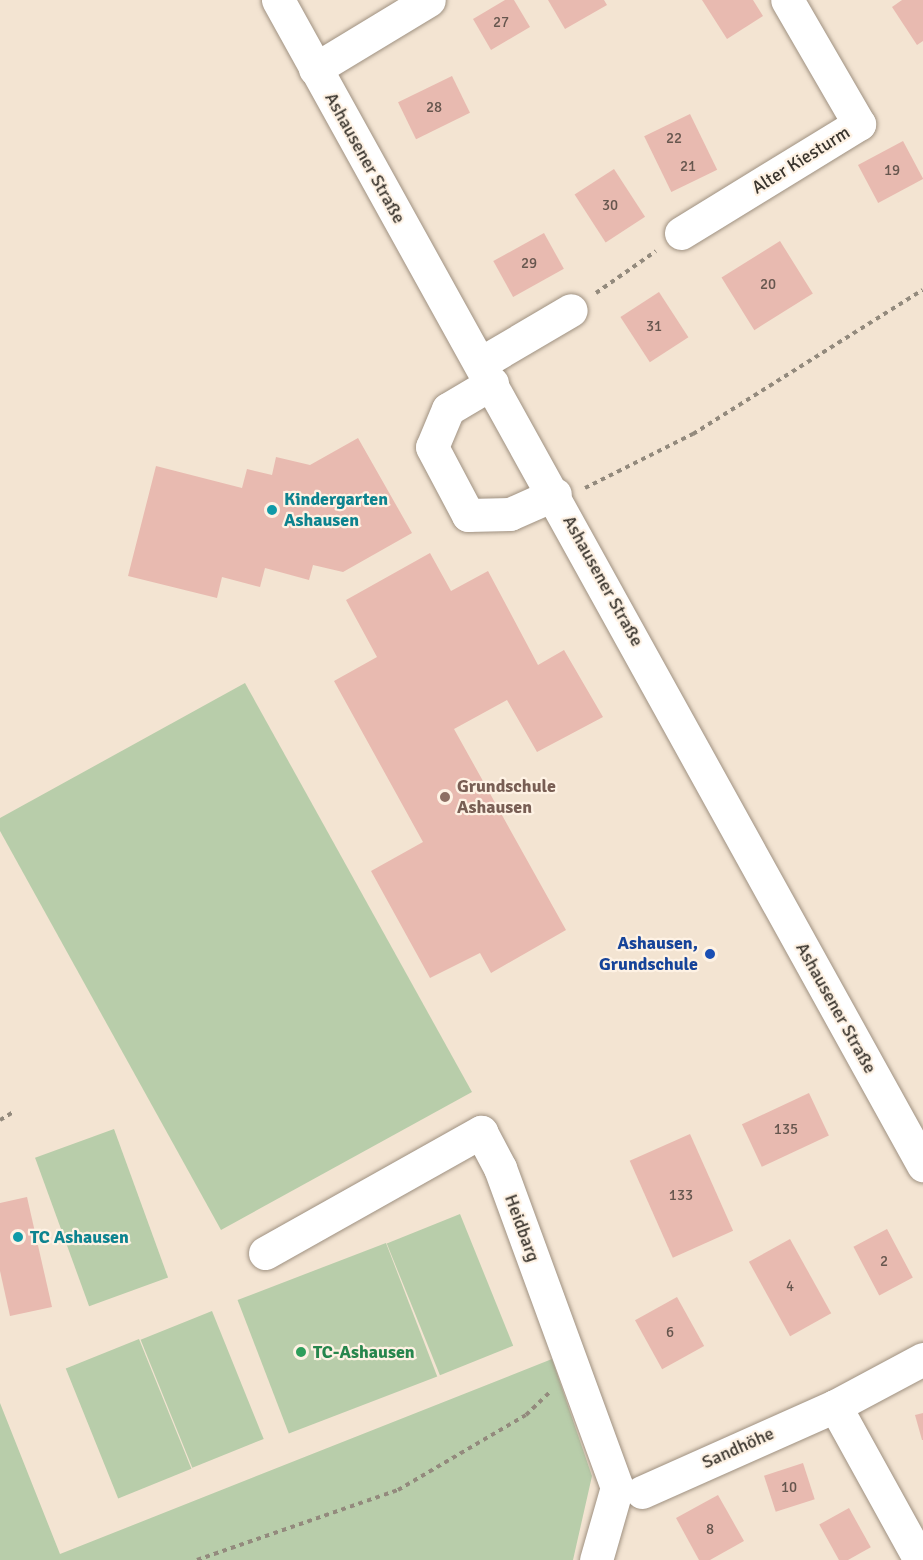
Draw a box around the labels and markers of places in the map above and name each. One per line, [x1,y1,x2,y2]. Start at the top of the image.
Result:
place label: Kindergarten Ashausen [284,489,388,532]
marker: Kindergarten Ashausen [265,503,279,517]
place label: Grundschule Ashausen [457,776,556,818]
marker: Grundschule Ashausen [438,790,452,804]
place label: Ashausen, Grundschule [599,933,698,976]
marker: Ashausen, Grundschule [703,947,717,961]
place label: TC Ashausen [30,1226,129,1248]
marker: TC Ashausen [11,1230,25,1244]
place label: TC-Ashausen [313,1341,415,1363]
marker: TC-Ashausen [294,1345,308,1359]

